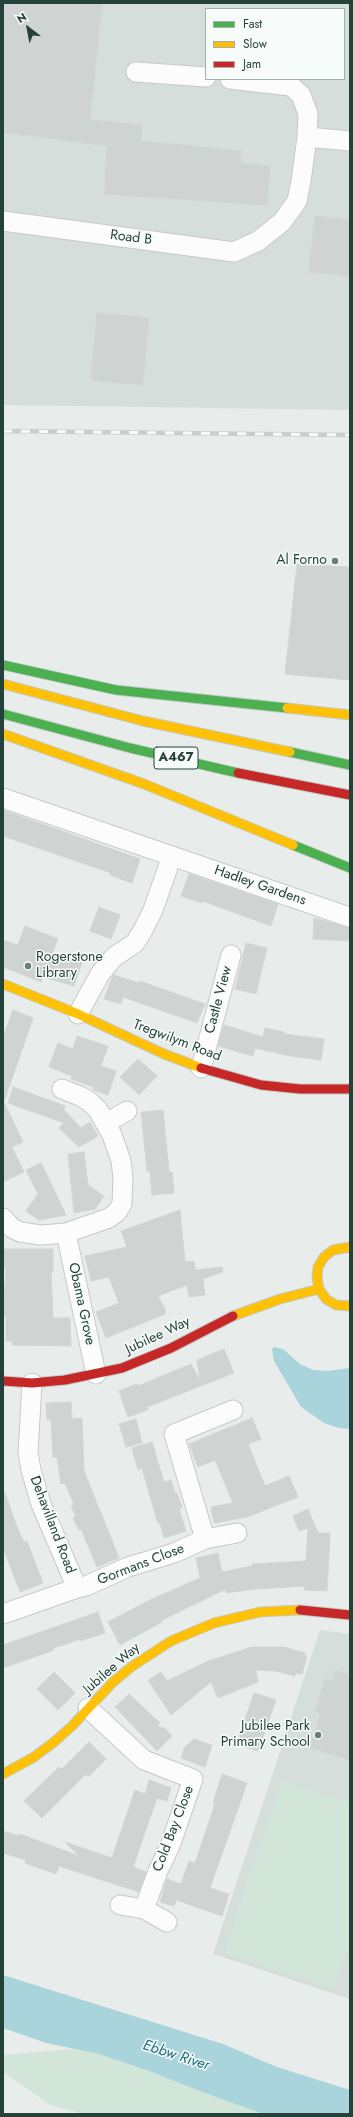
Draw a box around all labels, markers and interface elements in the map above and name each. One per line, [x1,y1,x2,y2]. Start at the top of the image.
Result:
north arrow [8,8,48,48]
legend [205,8,345,80]
text: N [14,9,30,27]
text: Fast [243,15,262,33]
text: Slow [243,35,267,53]
text: Jam [243,55,261,73]
street label: Road B [109,227,153,249]
place label: Al Forno [276,553,327,569]
marker: Al Forno [330,556,340,566]
road number: A467 [154,747,198,769]
street label: Hadley Gardens [212,862,308,910]
place label: Rogerstone Library [36,950,103,982]
marker: Rogerstone Library [23,961,33,971]
street label: Castle View [202,964,236,1036]
street label: Tregwilym Road [131,1016,223,1066]
street label: Obama Grove [64,1261,98,1347]
street label: Jubilee Way [123,1314,193,1358]
street label: Dehavilland Road [26,1474,78,1576]
street label: Gormans Close [95,1541,187,1589]
street label: Jubilee Way [80,1640,144,1698]
place label: Jubilee Park Primary School [221,1719,310,1752]
marker: Jubilee Park Primary School [313,1730,323,1740]
street label: Cold Bay Close [150,1784,198,1874]
water label: Ebbw River [140,2037,212,2075]

